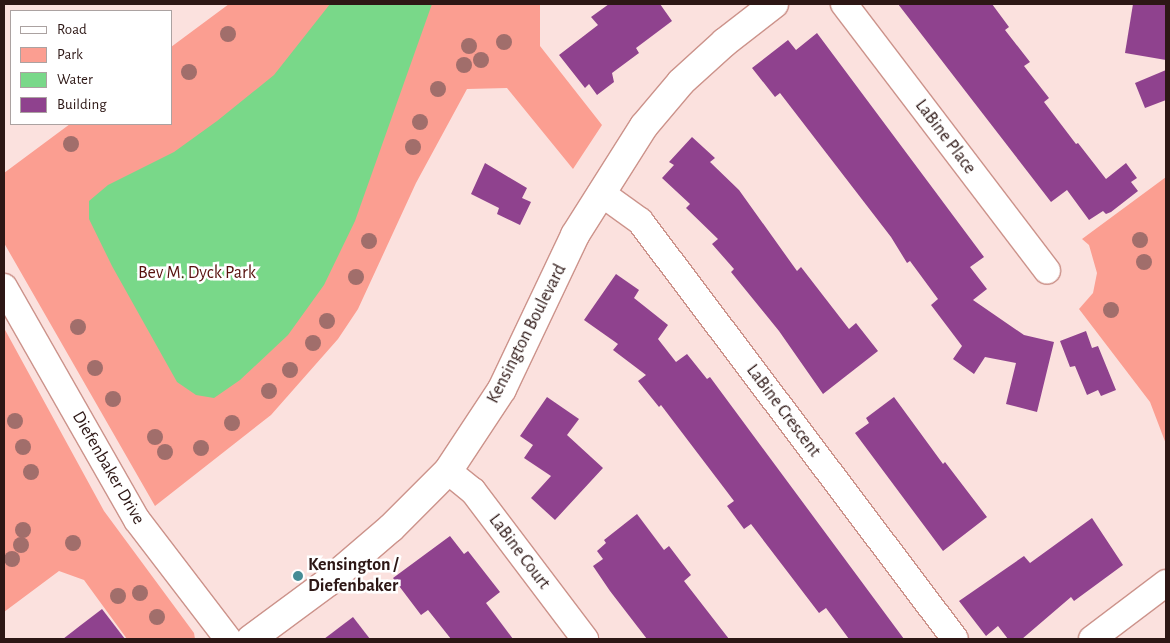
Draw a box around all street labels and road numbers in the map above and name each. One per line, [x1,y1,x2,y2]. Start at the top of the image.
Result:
street label: LaBine Place [910,95,980,179]
street label: Kensington Boulevard [483,261,571,407]
street label: LaBine Crescent [741,360,825,462]
street label: Diefenbaker Drive [67,408,149,528]
street label: LaBine Court [484,510,554,594]

